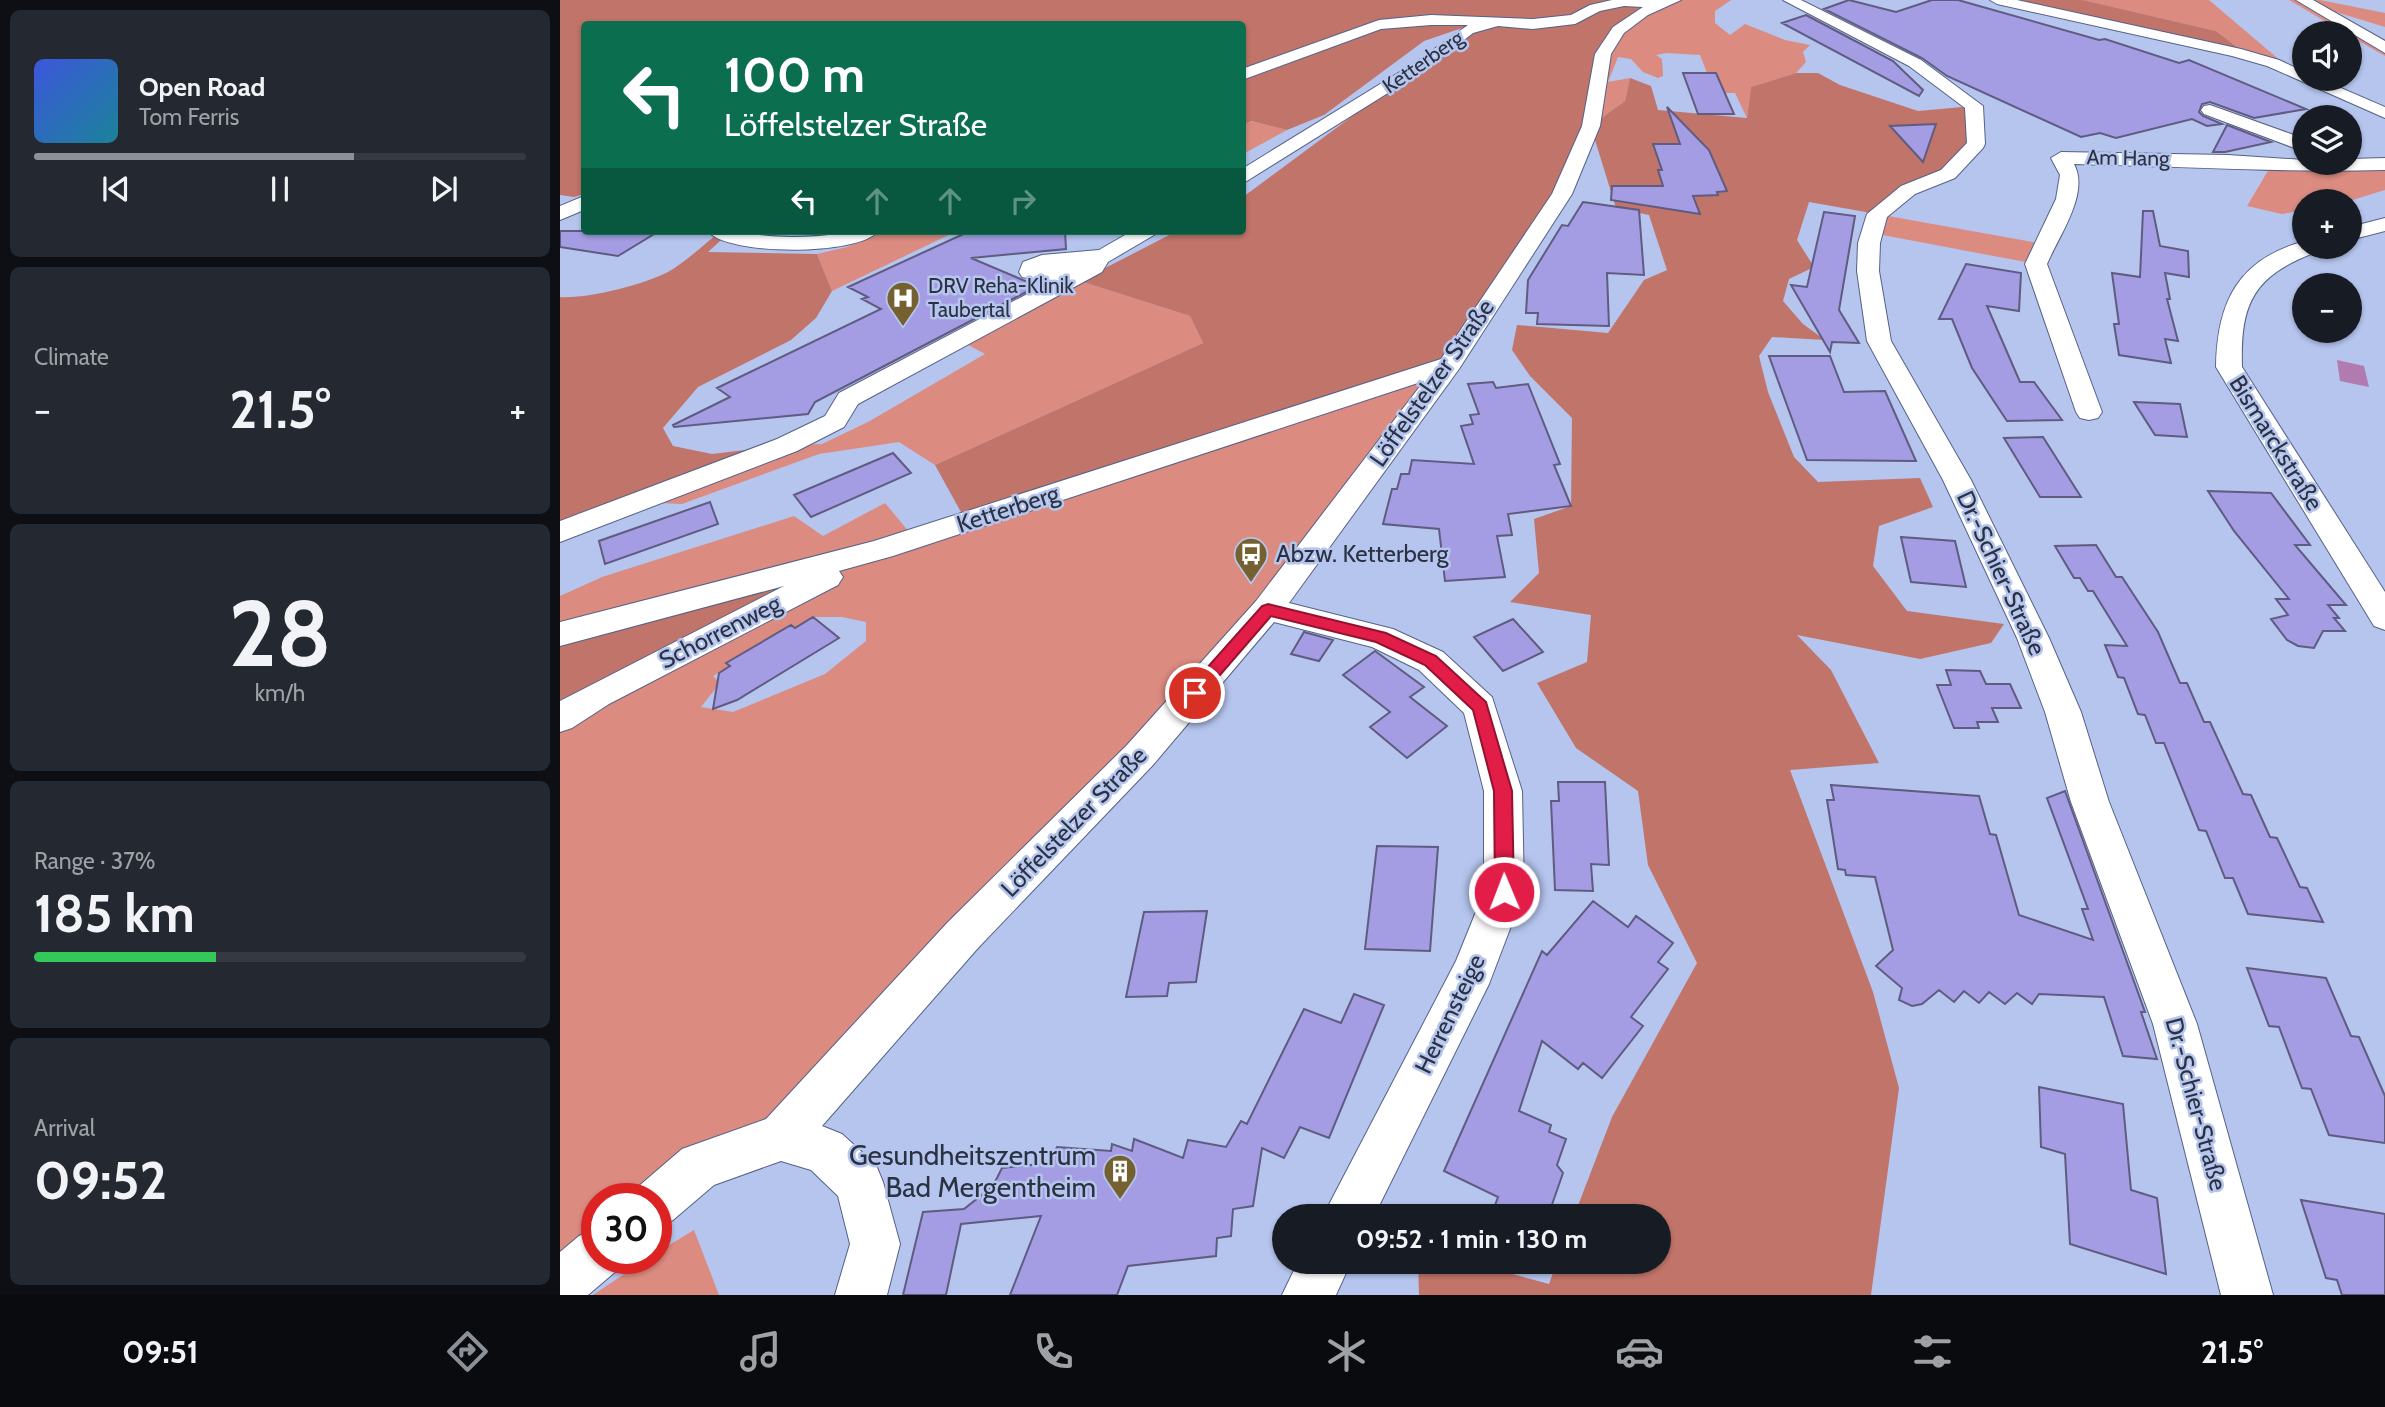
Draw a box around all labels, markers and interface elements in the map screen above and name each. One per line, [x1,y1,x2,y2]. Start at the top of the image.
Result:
map controls [2292,21,2362,343]
button: sound [2292,21,2362,91]
street label: Ketterberg [1378,24,1468,98]
text: 100 m [724,45,865,104]
icon: left [609,49,700,140]
text: Open Road [139,71,265,103]
text: Tom Ferris [139,103,239,131]
text: Löffelstelzer Straße [724,105,987,144]
button: layers [2292,105,2362,175]
street label: Am Hang [2086,144,2170,171]
icon: previous [97,170,135,208]
icon: pause [261,170,299,208]
icon: next [425,170,463,208]
icon: left [785,182,823,220]
icon: ahead [858,182,896,220]
icon: ahead [931,182,969,220]
icon: right [1004,182,1042,220]
button: + [2292,189,2362,259]
place label: DRV Reha-Klinik Taubertal [928,273,1074,322]
button: − [2292,273,2362,343]
hospital icon: DRV Reha-Klinik Taubertal [884,279,922,328]
street label: Löffelstelzer Straße [1363,294,1500,472]
text: Climate [34,343,109,371]
street label: Bismarckstraße [2223,370,2329,516]
text: 21.5° [229,378,331,441]
text: − [34,386,51,433]
text: + [509,386,526,433]
street label: Ketterberg [953,478,1064,539]
street label: Dr.-Schier-Straße [1951,486,2052,660]
bus stop icon: Abzw. Ketterberg [1232,535,1270,584]
place label: Abzw. Ketterberg [1276,539,1450,568]
text: 28 [228,578,332,689]
street label: Schorrenweg [654,588,787,675]
pin [1165,663,1225,723]
icon: arrive [1176,674,1214,712]
text: km/h [255,679,305,707]
street label: Löffelstelzer Straße [995,741,1153,903]
text: Range · 37% [34,847,155,875]
position arrow [1467,855,1541,929]
text: 185 km [34,882,195,945]
street label: Herrensteige [1408,949,1491,1078]
street label: Dr.-Schier-Straße [2159,1014,2234,1194]
text: Arrival [34,1114,95,1142]
place label: Gesundheitszentrum Bad Mergentheim [849,1138,1096,1204]
text: 09:52 [34,1149,167,1212]
building icon: Gesundheitszentrum Bad Mergentheim [1101,1152,1139,1201]
speed limit sign: 30 [581,1183,672,1274]
text: 09:52 · 1 min · 130 m [1356,1223,1587,1255]
icon: directions [443,1327,492,1376]
icon: music [736,1327,785,1376]
icon: phone [1029,1327,1078,1376]
icon: climate [1322,1327,1371,1376]
icon: car [1615,1327,1664,1376]
icon: filters [1908,1327,1957,1376]
text: 09:51 [122,1332,199,1371]
text: 21.5° [2201,1332,2263,1371]

